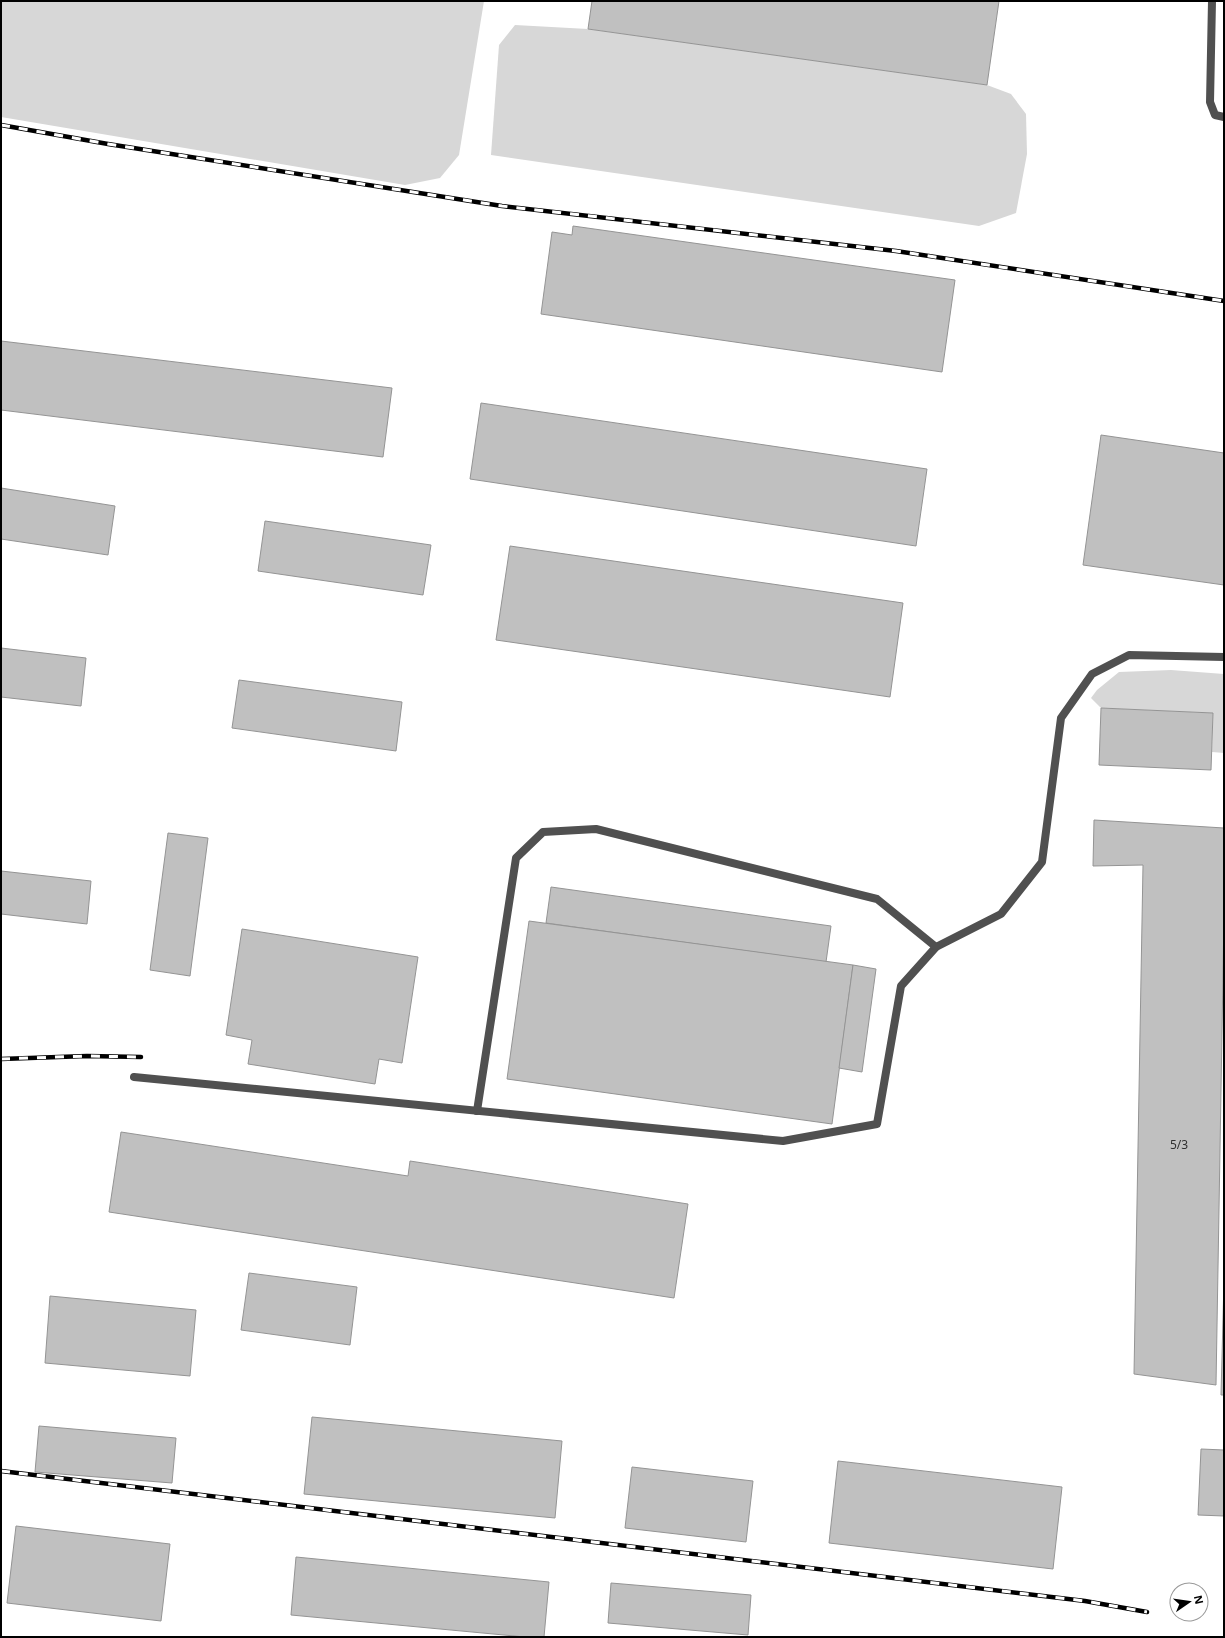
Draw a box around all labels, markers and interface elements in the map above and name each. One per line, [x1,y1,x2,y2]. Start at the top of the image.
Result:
house number: 5/3 [1170,1136,1188,1153]
north arrow [1169,1582,1209,1622]
text: N [1191,1594,1208,1606]

